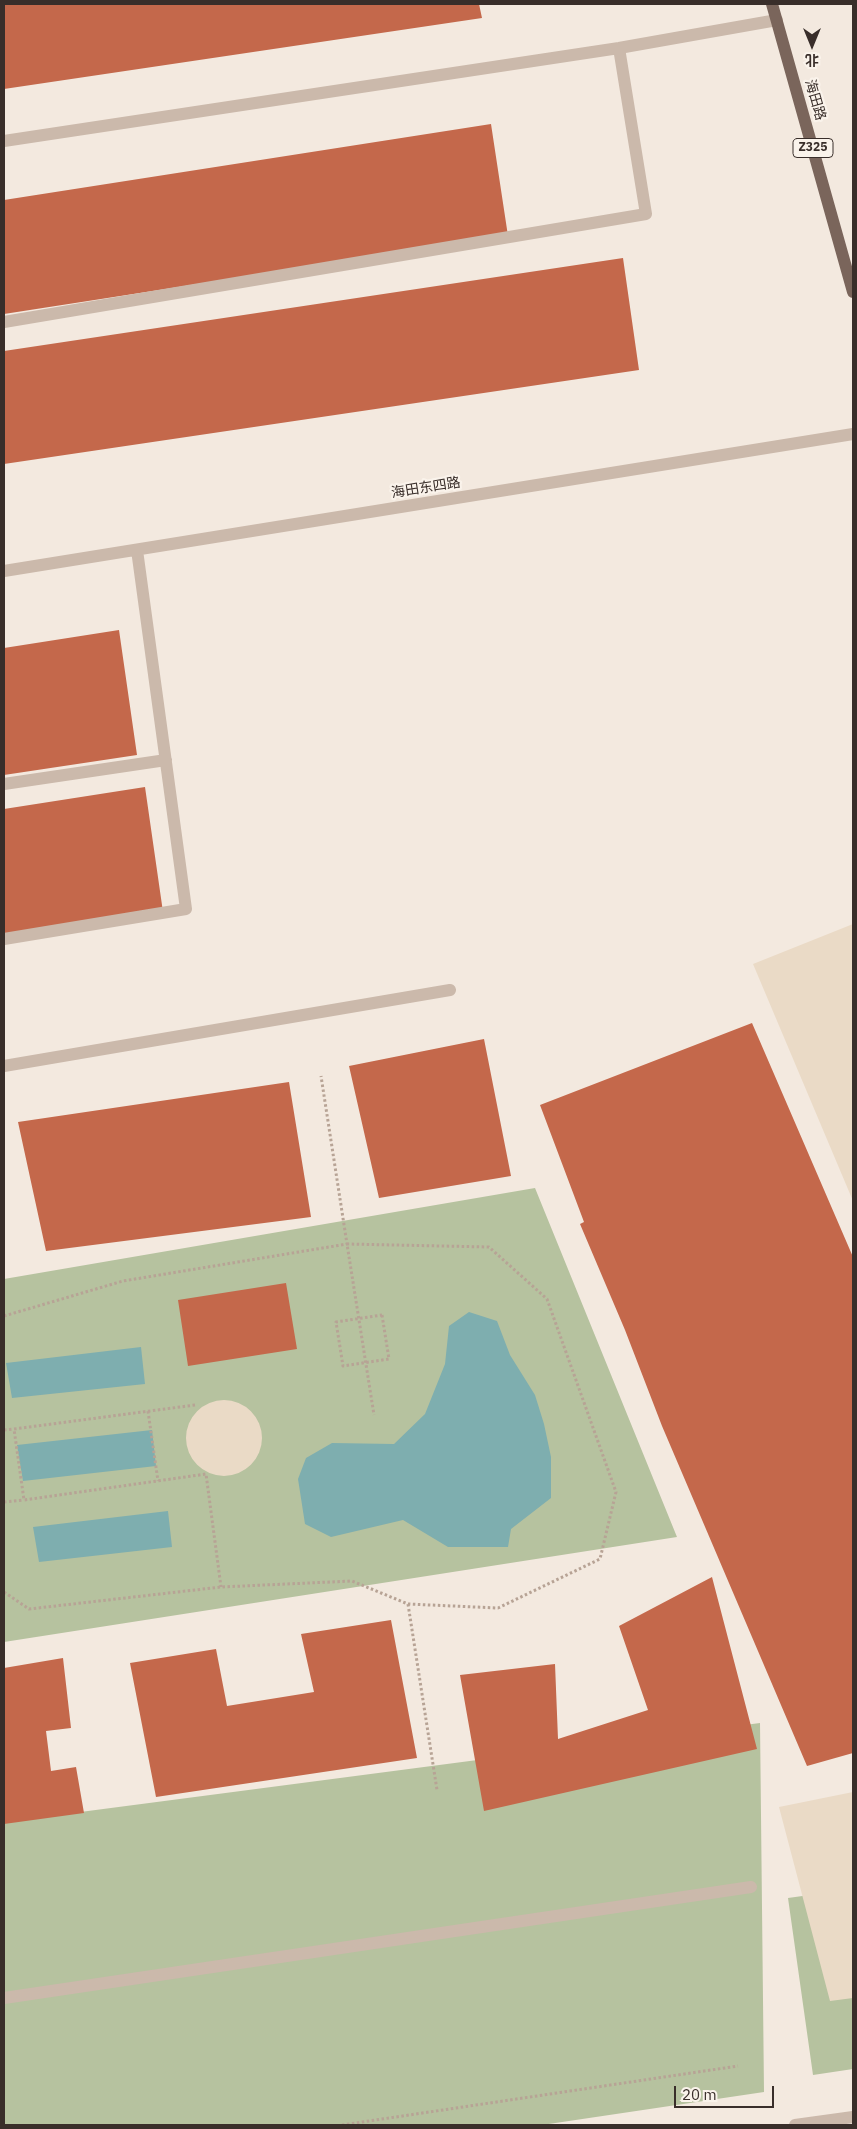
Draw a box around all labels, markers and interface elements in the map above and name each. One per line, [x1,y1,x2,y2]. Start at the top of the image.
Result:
north arrow [787,20,837,70]
text: 北 [805,51,819,69]
street label: 海田路 [801,77,829,123]
road number: Z325 [793,138,833,158]
street label: 海田东四路 [390,474,462,502]
scale bar [677,2076,777,2108]
text: 20 m [682,2085,717,2104]

